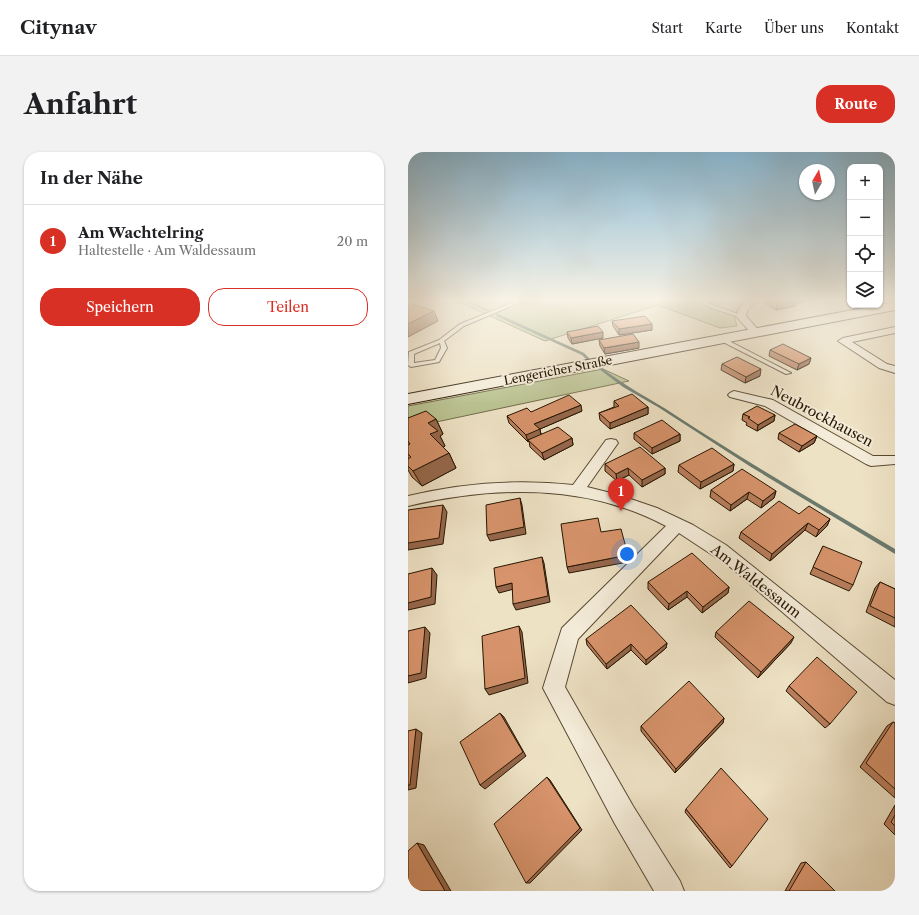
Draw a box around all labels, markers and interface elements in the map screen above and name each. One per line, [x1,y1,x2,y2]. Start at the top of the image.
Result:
text: Citynav [20,16,97,39]
text: Start [651,19,683,37]
text: Karte [705,19,742,37]
text: Über uns [764,19,824,37]
text: Kontakt [846,19,899,37]
button: Route [816,85,895,123]
text: Anfahrt [24,87,137,121]
north arrow [799,164,835,200]
map controls [847,164,883,308]
button: + [847,164,883,200]
text: In der Nähe [40,168,143,188]
button: − [847,200,883,236]
text: Am Wachtelring [78,223,204,242]
text: 1 [50,233,56,249]
text: 20 m [337,233,368,249]
button: locate [847,236,883,272]
text: Haltestelle · Am Waldessaum [78,242,256,258]
button: layers [847,272,883,308]
button: Speichern [40,288,200,326]
button: Teilen [208,288,368,326]
street label: Lengericher Straße [502,352,614,388]
street label: Neubrockhausen [768,381,876,451]
pin: 1 [608,478,634,511]
street label: Am Waldessaum [706,539,805,622]
your location [617,544,637,564]

